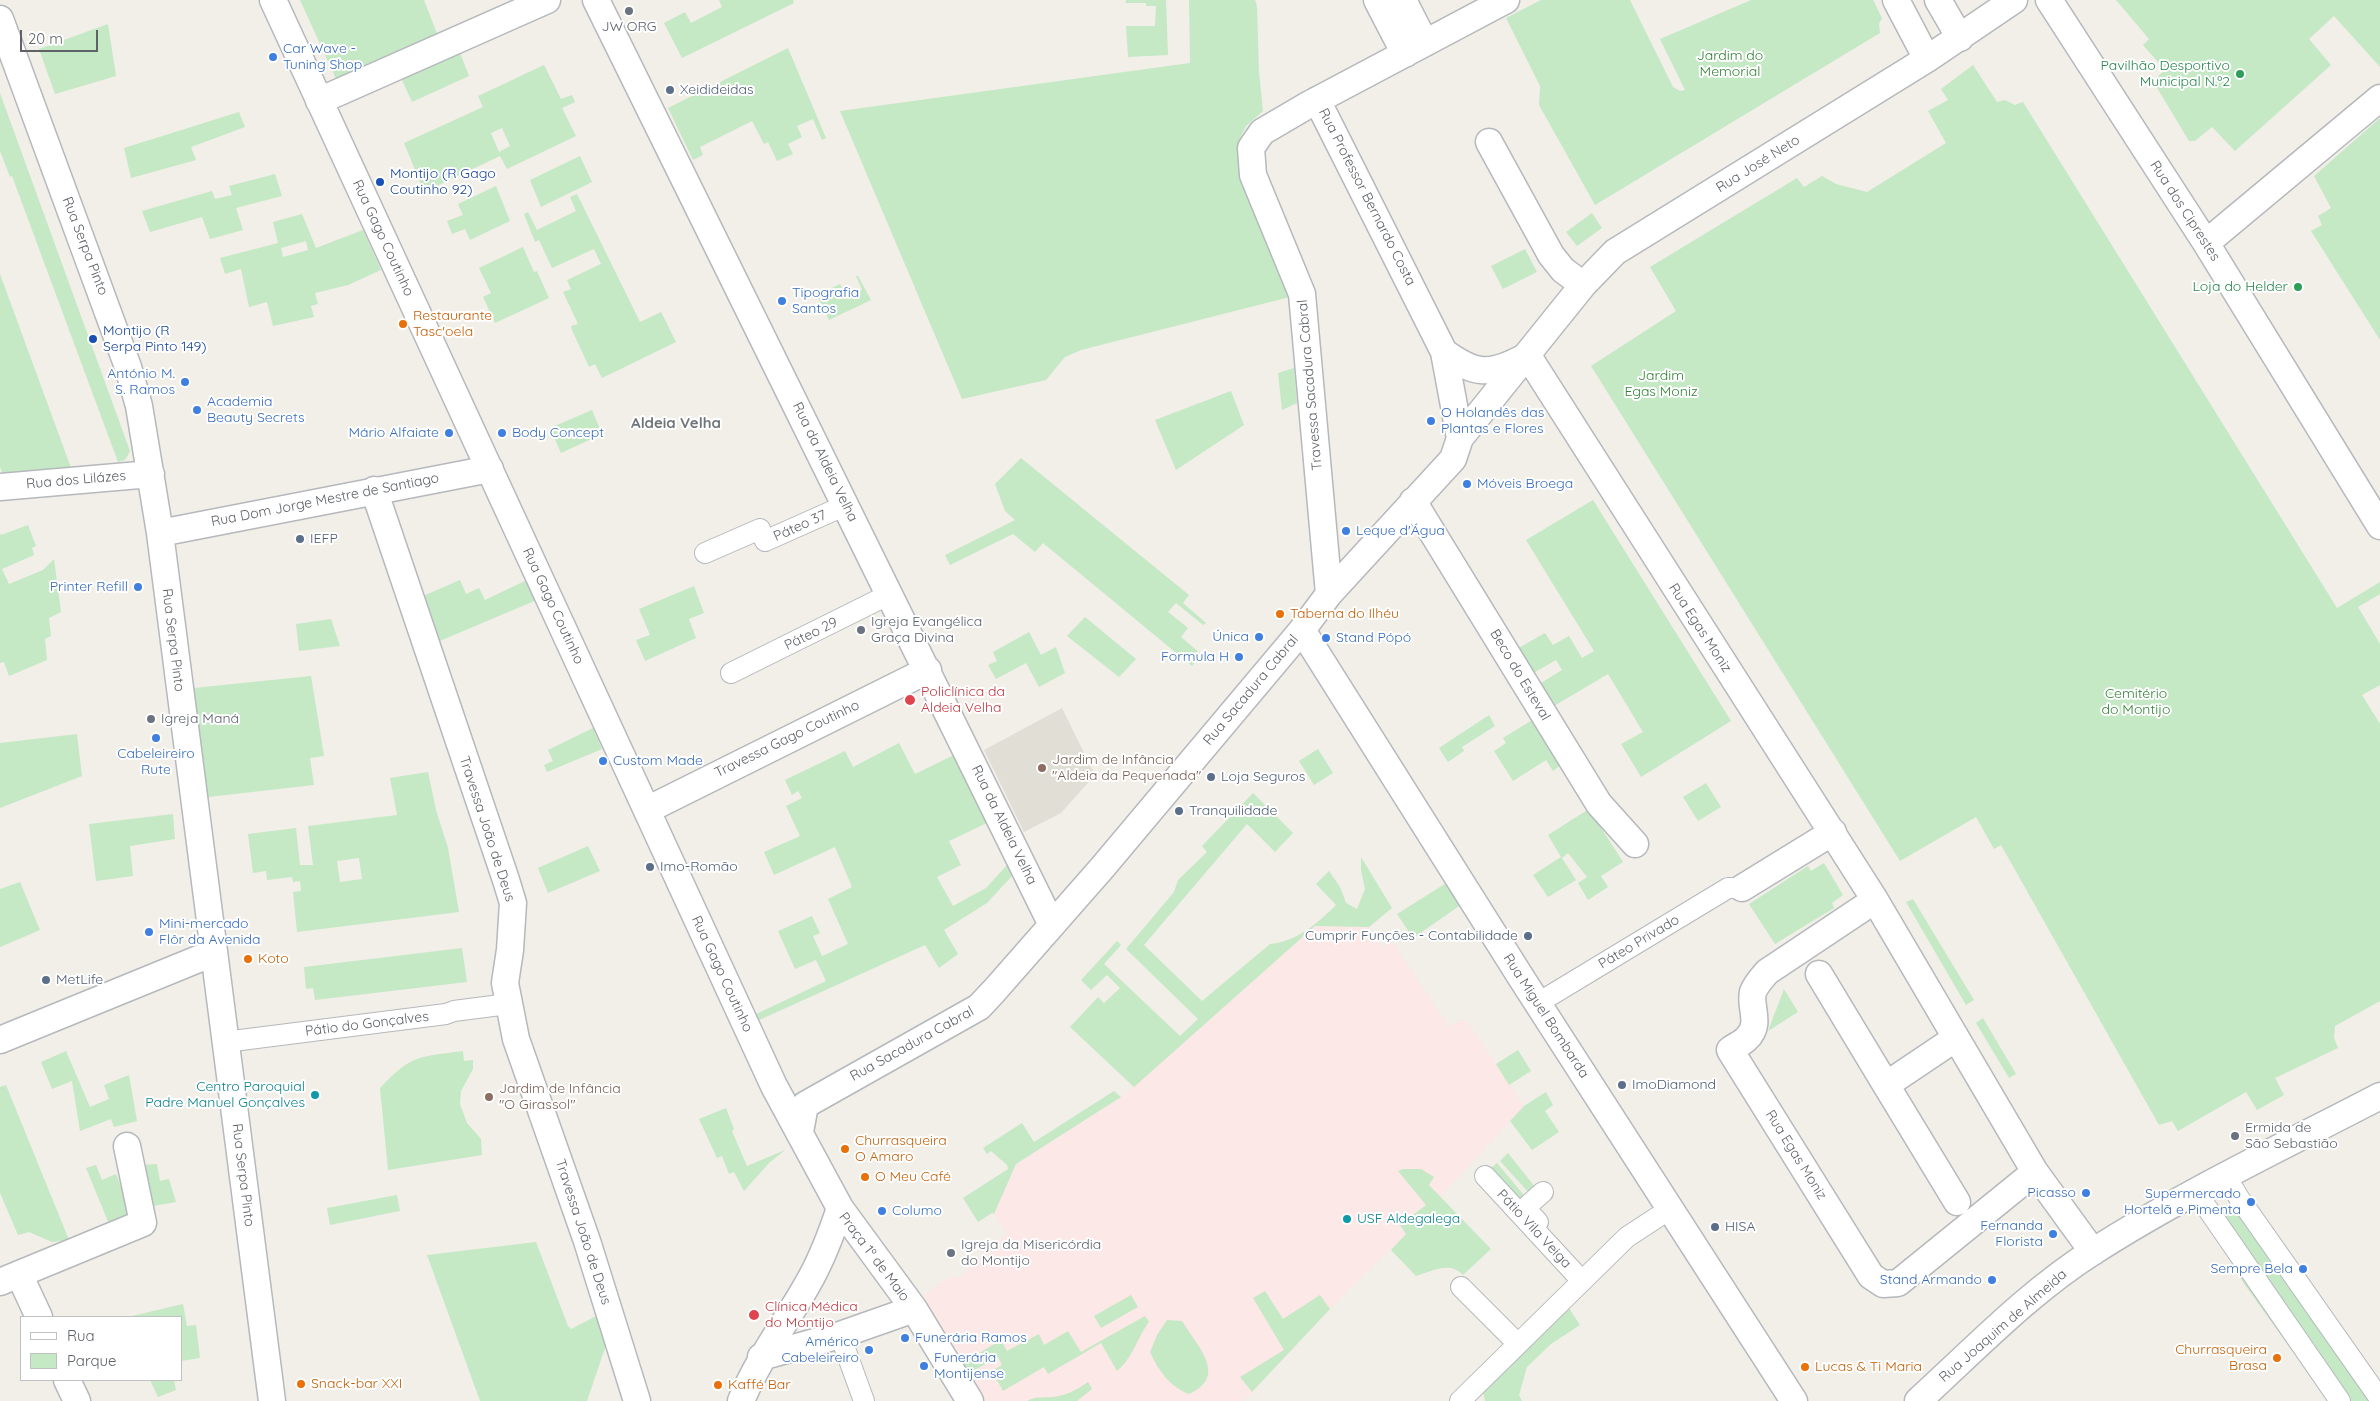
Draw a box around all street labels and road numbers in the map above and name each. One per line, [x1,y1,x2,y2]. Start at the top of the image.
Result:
street label: Rua Professor Bernardo Costa [1315,105,1419,289]
street label: Rua José Neto [1713,132,1803,196]
street label: Rua dos Ciprestes [2146,158,2224,264]
street label: Rua Gago Coutinho [349,177,417,299]
street label: Rua Serpa Pinto [59,194,111,298]
street label: Travessa Sacadura Cabral [1294,299,1326,471]
street label: Rua da Aldeia Velha [789,400,861,524]
street label: Rua dos Lilázes [25,467,127,493]
street label: Rua Dom Jorge Mestre de Santiago [210,470,440,530]
street label: Páteo 37 [771,507,829,545]
street label: Rua Gago Coutinho [519,545,587,667]
street label: Rua Egas Moniz [1665,580,1735,676]
street label: Rua Serpa Pinto [158,587,188,693]
street label: Páteo 29 [782,614,840,654]
street label: Beco do Esteval [1486,626,1554,724]
street label: Rua Sacadura Cabral [1200,631,1302,749]
street label: Travessa Gago Coutinho [712,697,862,781]
street label: Travessa João de Deus [456,754,518,904]
street label: Rua da Aldeia Velha [968,763,1040,887]
street label: Páteo Privado [1596,911,1682,973]
street label: Rua Gago Coutinho [688,913,756,1035]
street label: Rua Miguel Bombarda [1499,951,1593,1081]
street label: Rua Sacadura Cabral [847,1003,977,1085]
street label: Pátio do Gonçalves [304,1008,430,1040]
street label: Rua Egas Moniz [1762,1107,1830,1203]
street label: Rua Serpa Pinto [228,1122,258,1228]
street label: Travessa João de Deus [552,1157,614,1307]
street label: Pátio Vila Veiga [1493,1186,1575,1272]
street label: Praça 1º de Maio [835,1209,913,1305]
street label: Rua Joaquim de Almeida [1936,1266,2070,1386]

